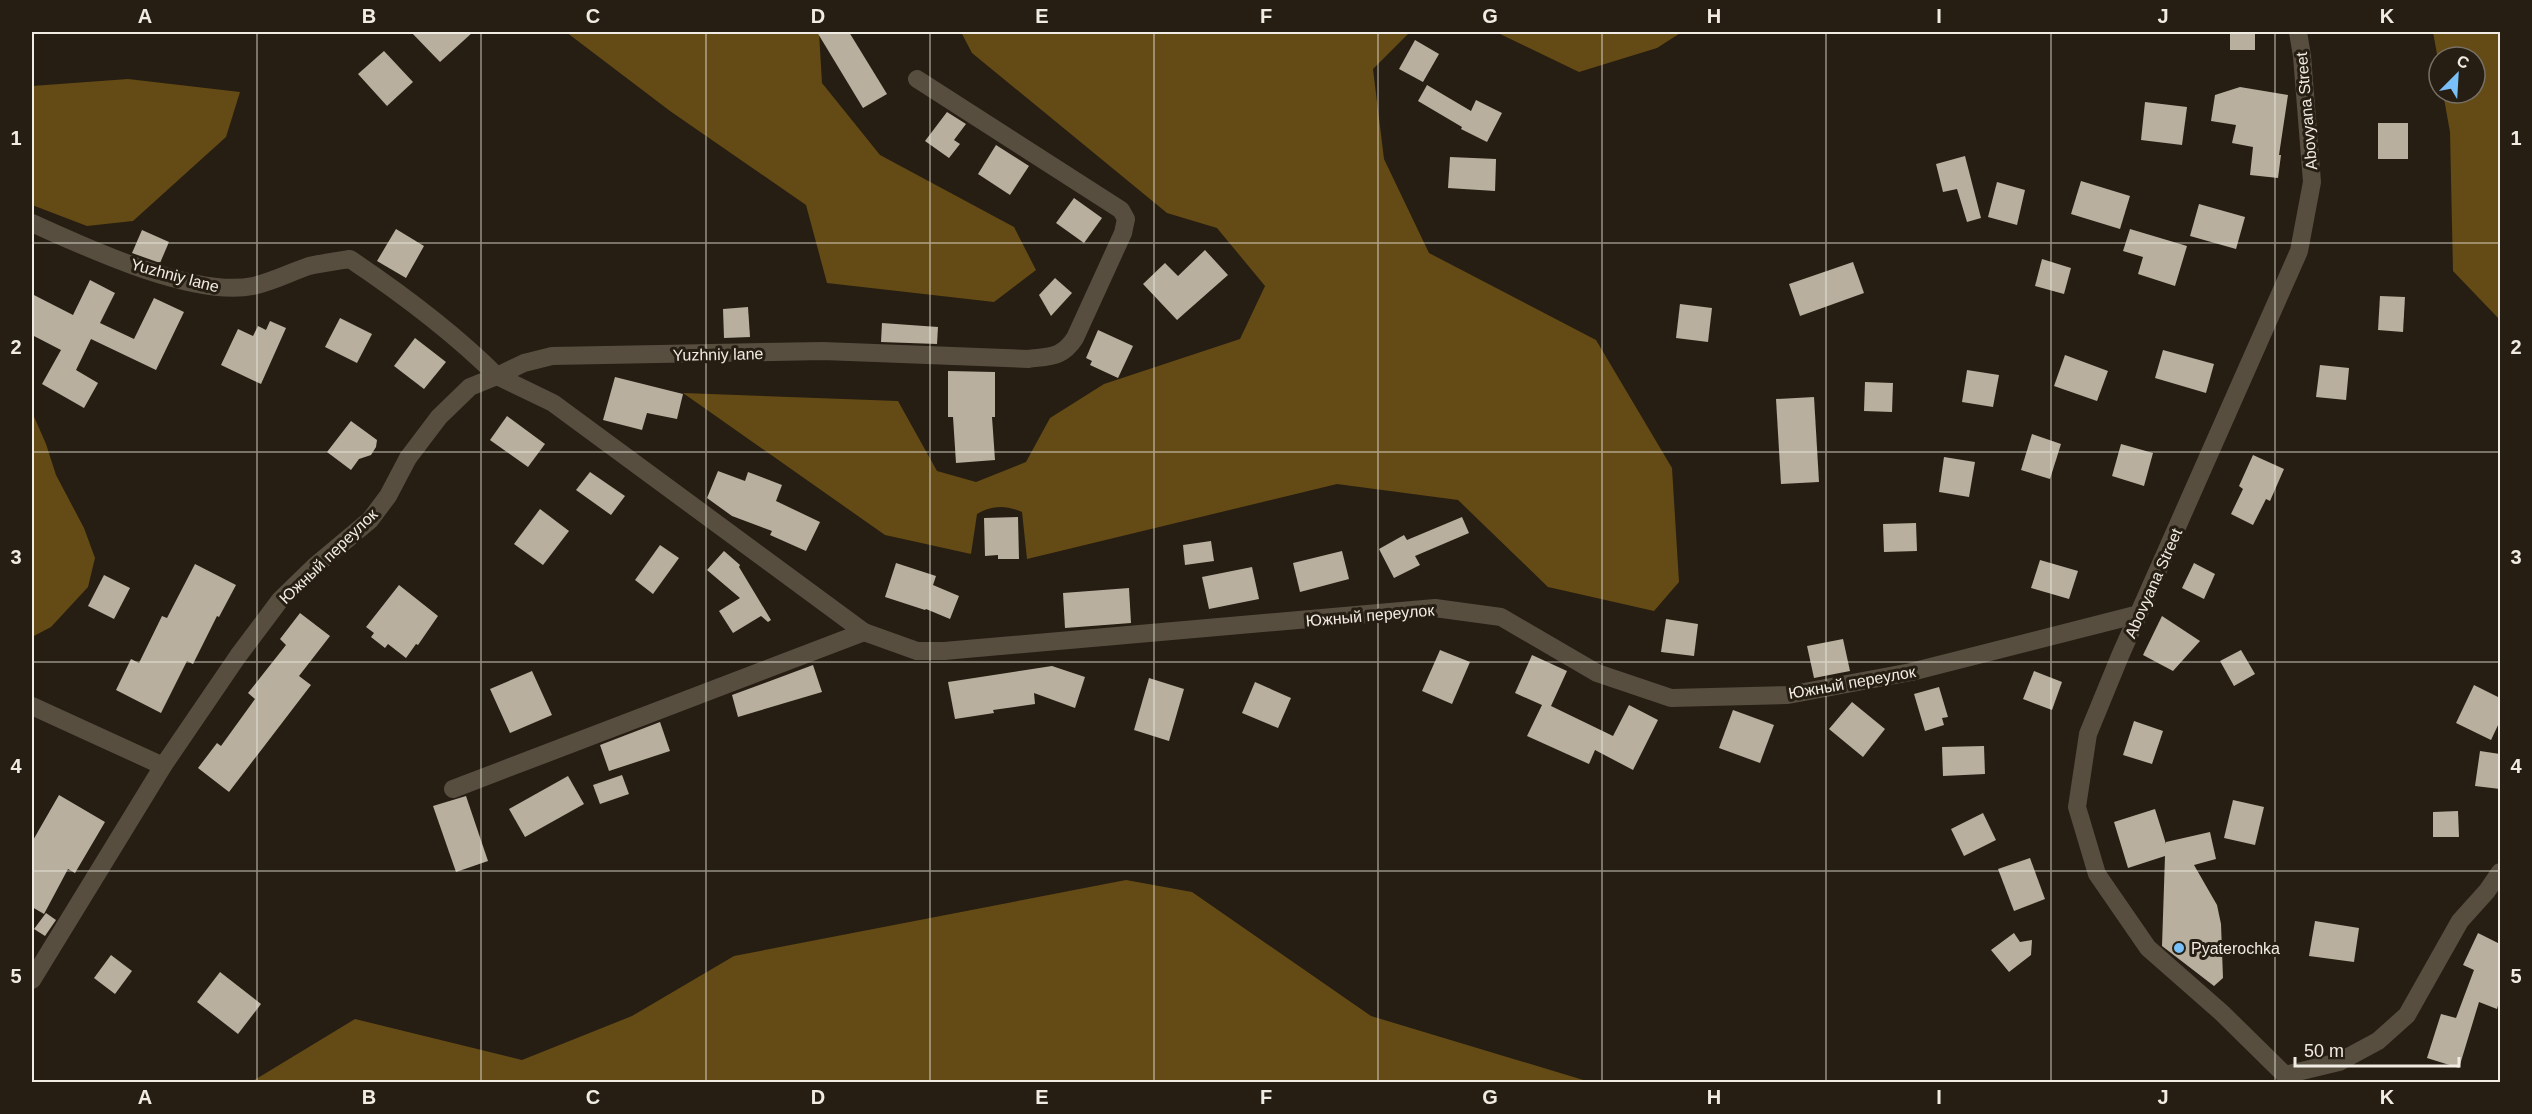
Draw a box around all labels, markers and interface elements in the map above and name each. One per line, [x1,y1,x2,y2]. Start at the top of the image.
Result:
text: A [138,5,152,27]
text: B [362,5,376,27]
text: C [586,5,600,27]
text: D [811,5,825,27]
text: E [1035,5,1049,27]
text: F [1260,5,1272,27]
text: G [1482,5,1498,27]
text: H [1707,5,1721,27]
text: I [1936,5,1942,27]
text: J [2157,5,2169,27]
text: K [2380,5,2395,27]
north arrow [2427,45,2487,105]
street label: Abovyana Street [2293,51,2320,171]
text: С [2454,52,2472,72]
text: 1 [10,127,22,149]
text: 1 [2510,127,2522,149]
street label: Yuzhniy lane [129,256,221,295]
text: 2 [10,336,22,358]
text: 2 [2510,336,2522,358]
street label: Yuzhniy lane [673,345,764,364]
street label: Южный переулок [276,505,381,607]
street label: Abovyana Street [2122,525,2186,641]
text: 3 [10,546,22,568]
text: 3 [2510,546,2522,568]
street label: Южный переулок [1305,601,1436,630]
street label: Южный переулок [1787,663,1918,702]
text: 4 [10,755,22,777]
text: 4 [2510,755,2522,777]
place label: Pyaterochka [2191,940,2280,957]
marker: Pyaterochka [2172,941,2186,955]
text: 5 [10,965,22,987]
text: 5 [2510,965,2522,987]
scale bar [2295,1030,2458,1068]
text: 50 m [2304,1041,2344,1061]
text: A [138,1086,152,1108]
text: B [362,1086,376,1108]
text: C [586,1086,600,1108]
text: D [811,1086,825,1108]
text: E [1035,1086,1049,1108]
text: F [1260,1086,1272,1108]
text: G [1482,1086,1498,1108]
text: H [1707,1086,1721,1108]
text: I [1936,1086,1942,1108]
text: J [2157,1086,2169,1108]
text: K [2380,1086,2395,1108]

